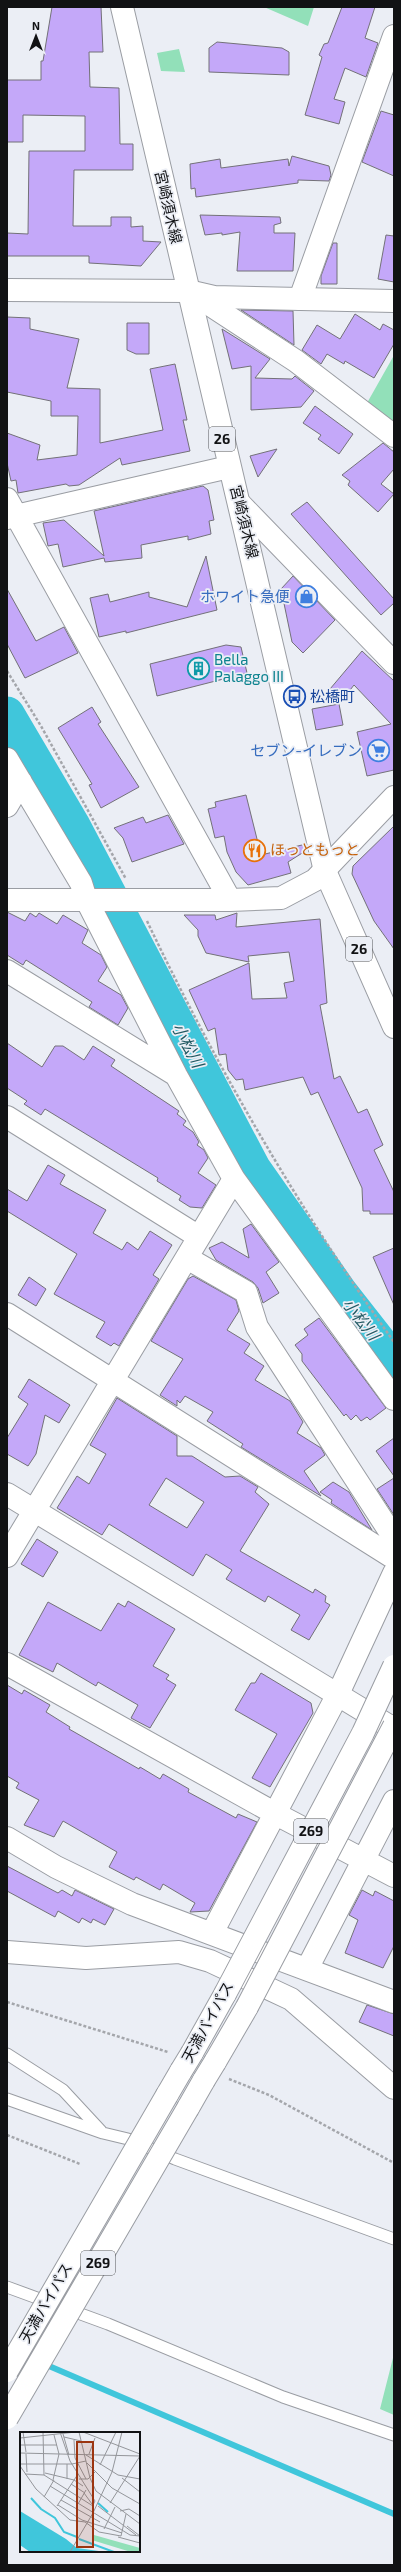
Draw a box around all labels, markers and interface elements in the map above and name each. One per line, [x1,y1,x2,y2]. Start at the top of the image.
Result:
north arrow [16,16,56,56]
text: N [32,19,40,32]
street label: 宮崎須木線 [152,168,186,245]
road number: 26 [209,427,235,451]
street label: 宮崎須木線 [227,483,263,560]
shop icon: ホワイト急便 [293,584,319,610]
place label: ホワイト急便 [200,587,290,605]
place label: Bella Palaggo III [214,650,284,685]
building icon: Bella Palaggo III [185,656,211,682]
bus stop icon: 松橋町 [282,684,308,710]
place label: 松橋町 [310,687,355,705]
supermarket icon: セブン-イレブン [365,738,391,764]
place label: セブン-イレブン [250,741,362,759]
restaurant icon: ほっともっと [241,837,267,863]
place label: ほっともっと [270,840,360,858]
road number: 26 [346,937,372,961]
water label: 小松川 [169,1019,209,1072]
water label: 小松川 [339,1294,385,1345]
road number: 269 [294,1819,328,1843]
street label: 天満バイパス [178,1978,237,2065]
road number: 269 [81,2251,115,2275]
street label: 天満バイパス [15,2259,75,2346]
inset map [20,2432,140,2552]

